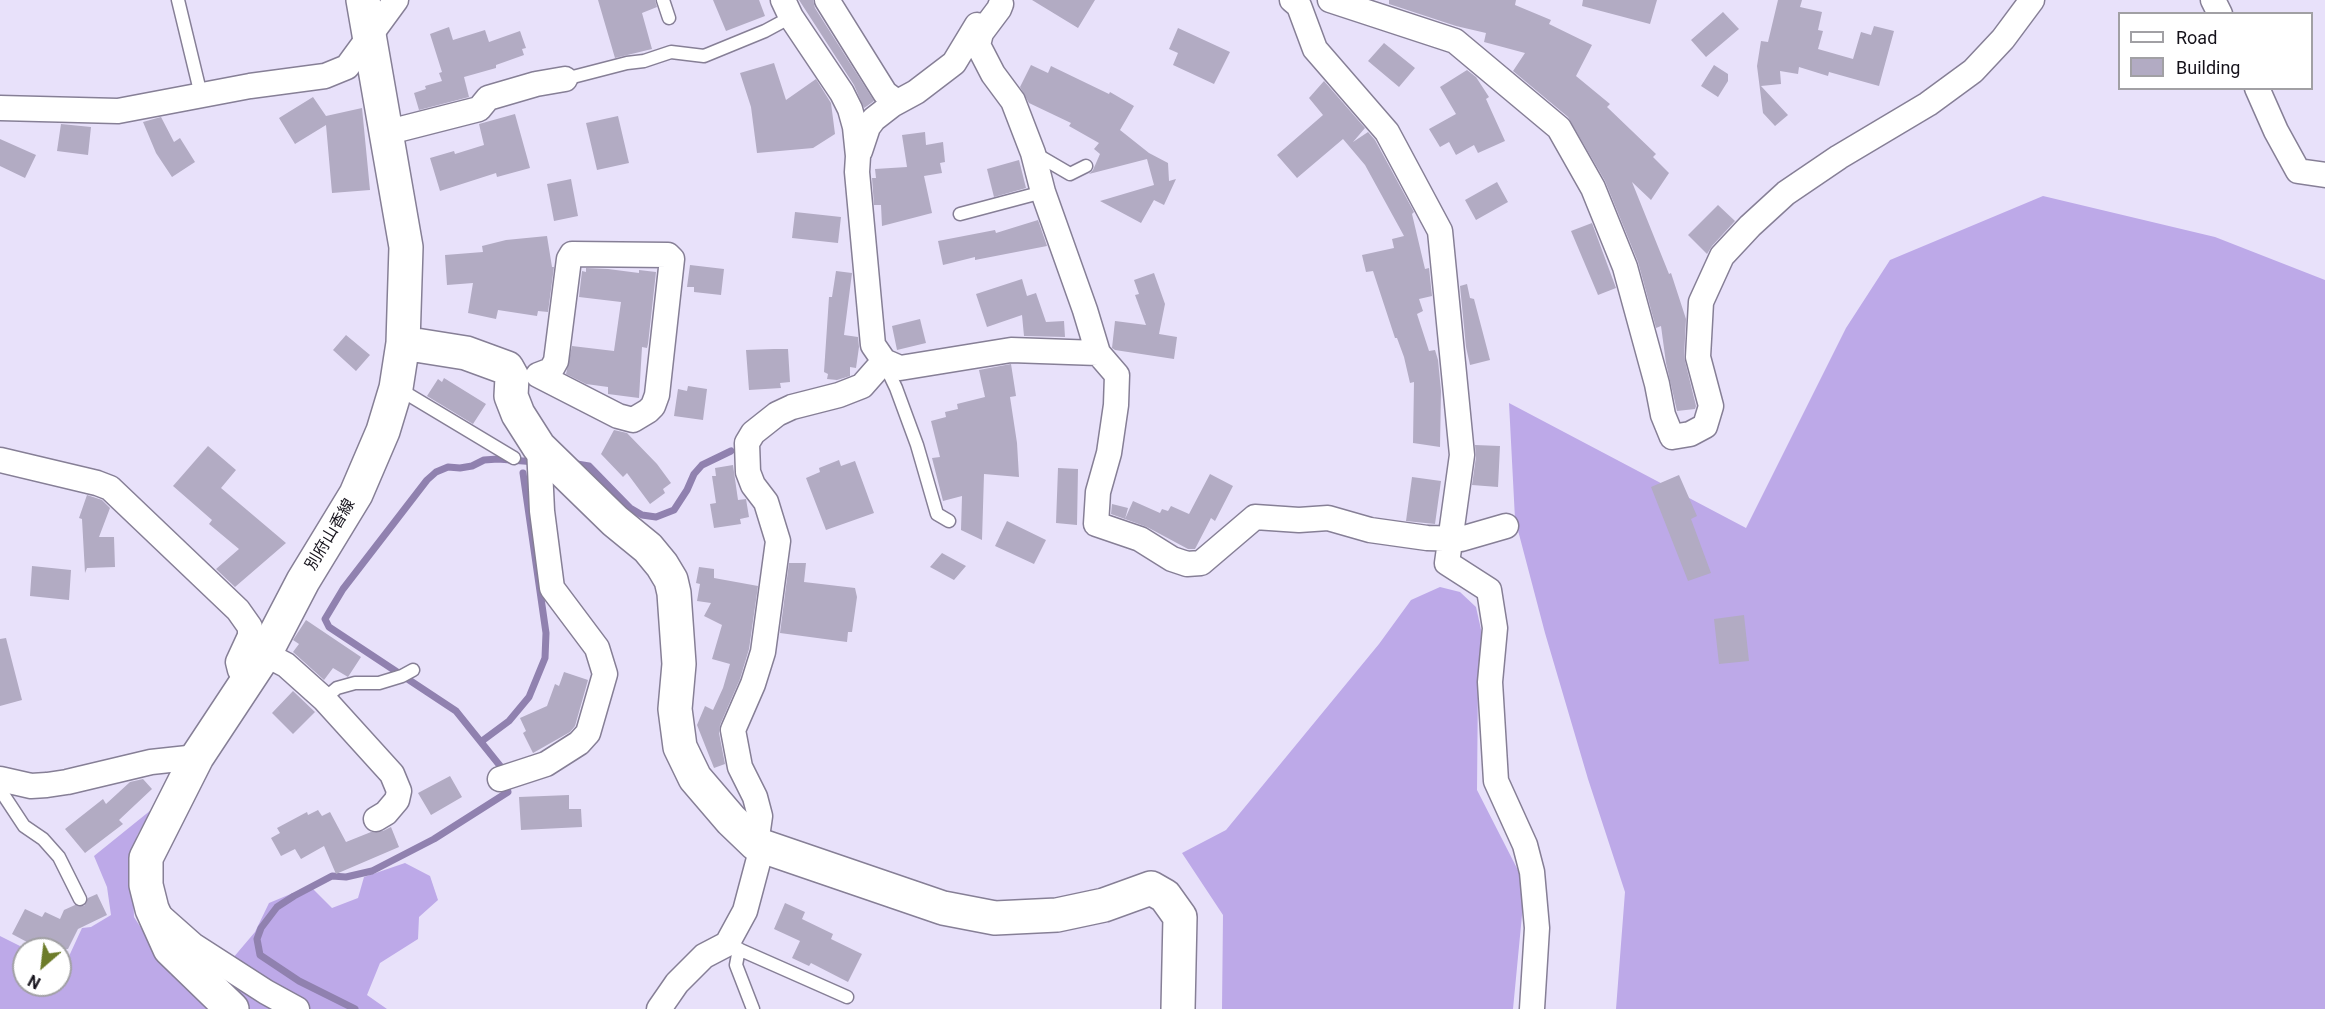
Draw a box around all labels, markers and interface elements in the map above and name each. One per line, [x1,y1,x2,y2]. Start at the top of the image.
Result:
legend [2118,12,2313,90]
text: Road [2176,27,2217,48]
text: Building [2176,57,2240,78]
street label: 別府山香線 [302,496,360,574]
north arrow [12,937,72,997]
text: N [25,971,44,993]

